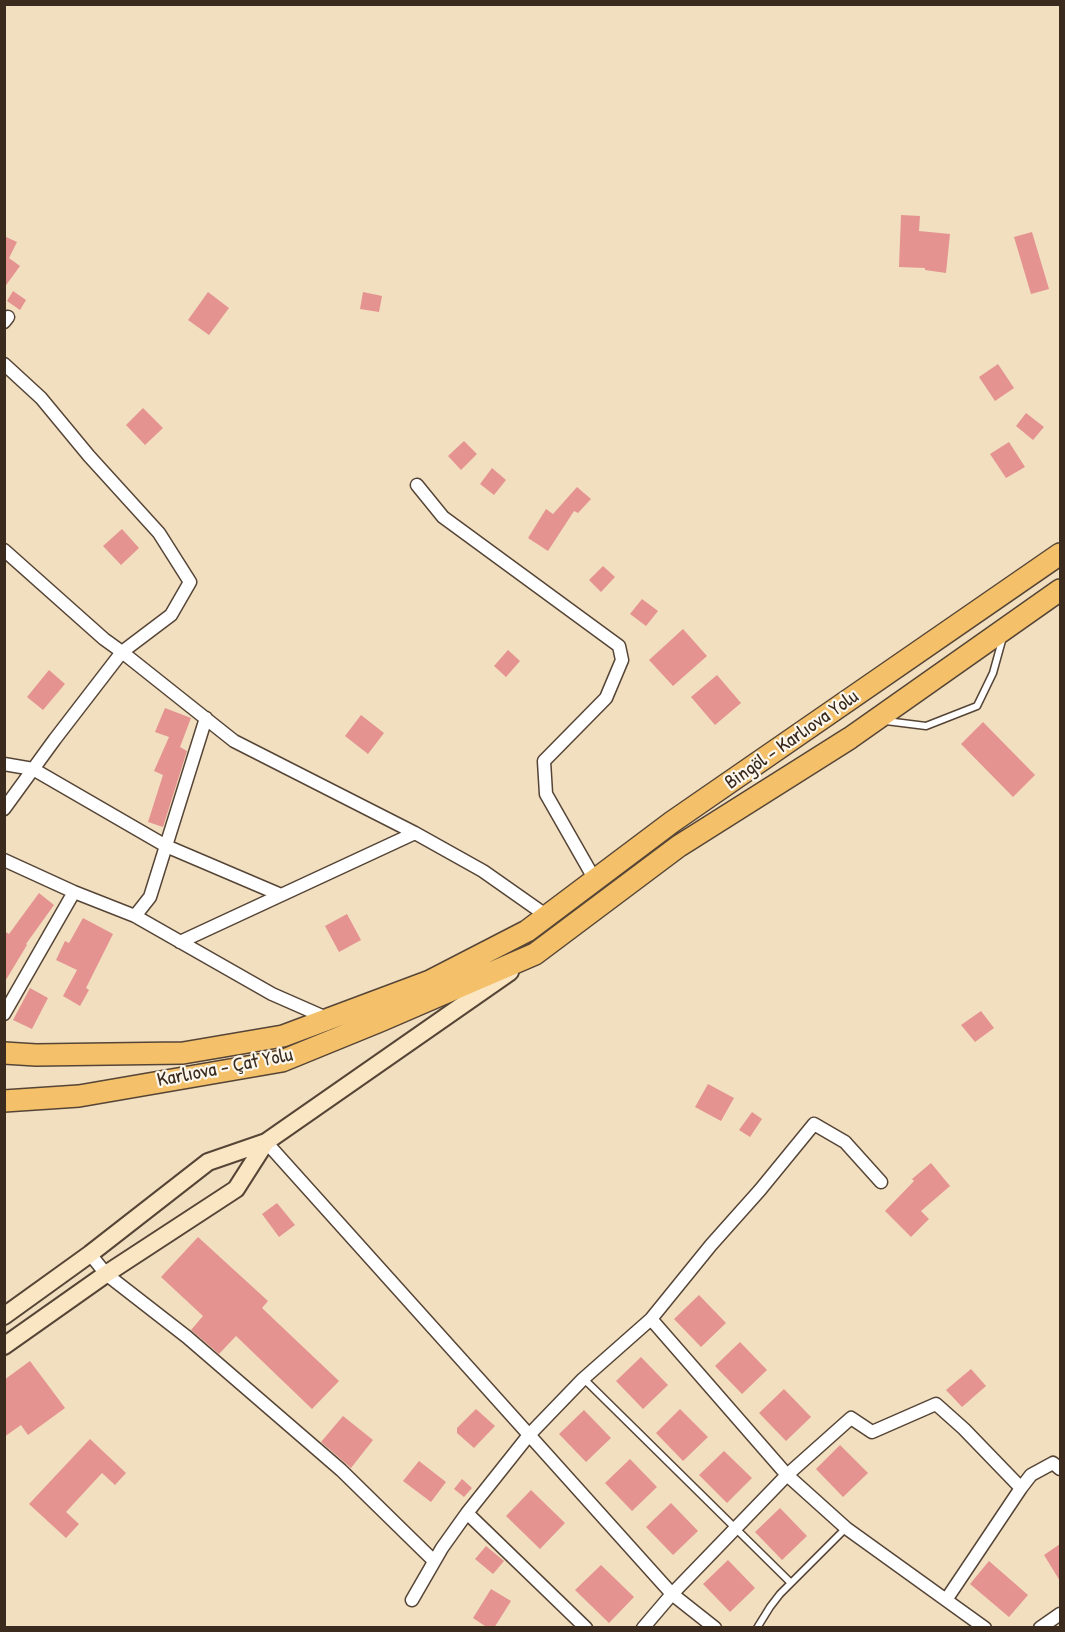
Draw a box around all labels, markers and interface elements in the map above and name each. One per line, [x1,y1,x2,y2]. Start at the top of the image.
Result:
street label: Bingöl - Karlıova Yolu [721,685,863,795]
street label: Karlıova - Çat Yolu [155,1043,295,1093]

